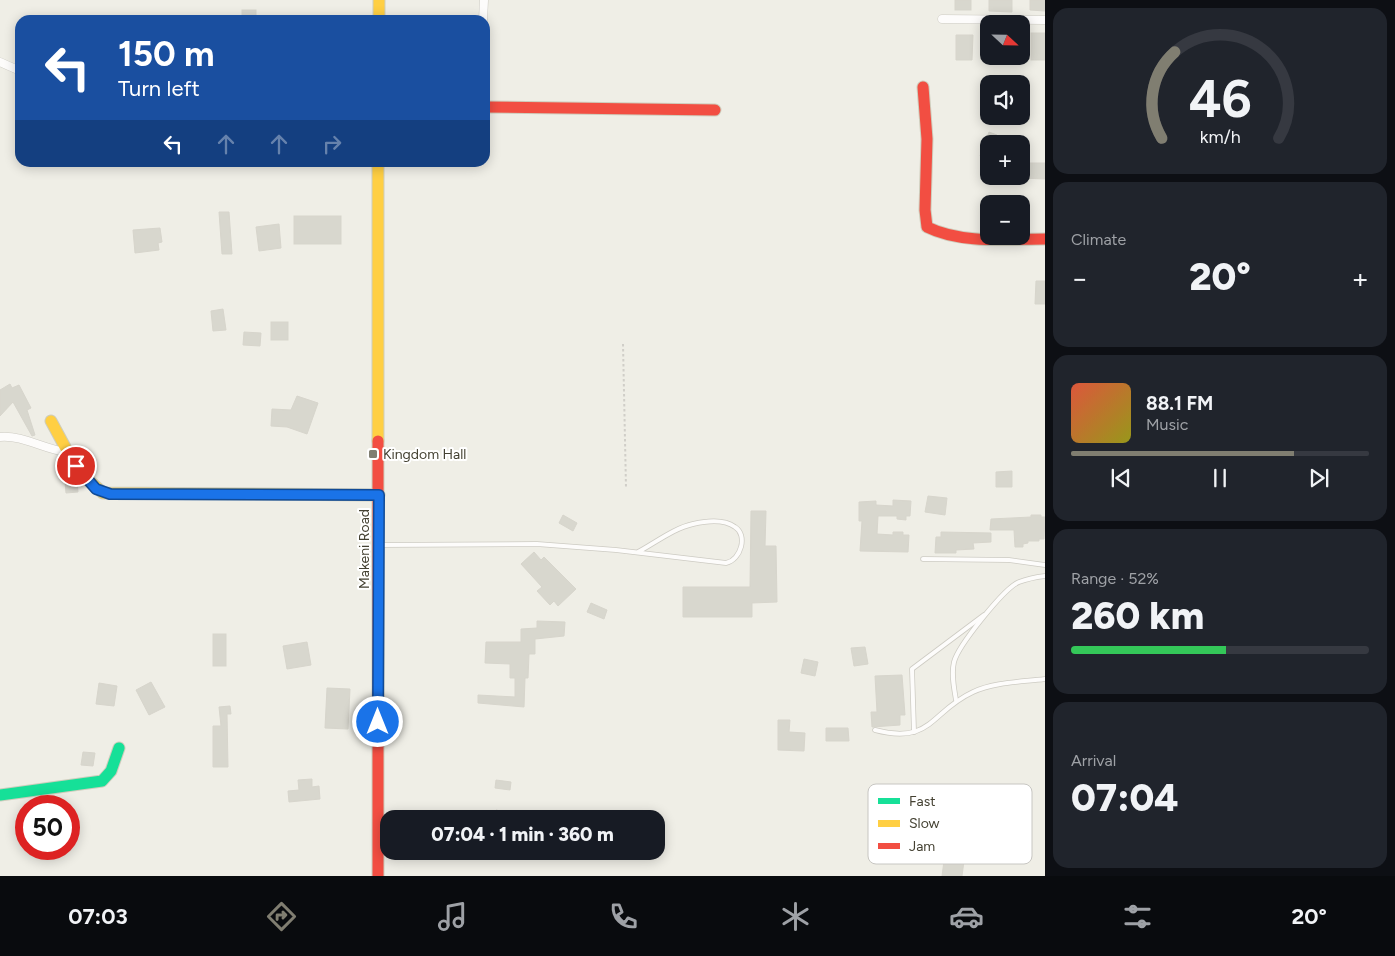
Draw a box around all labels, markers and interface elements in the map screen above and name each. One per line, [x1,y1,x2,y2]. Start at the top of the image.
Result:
north arrow [980,15,1030,65]
map controls [980,15,1030,245]
text: 150 m [118,33,215,75]
icon: left [35,35,100,100]
text: 46 [1188,68,1252,130]
text: Turn left [118,75,200,102]
button: sound [980,75,1030,125]
text: km/h [1200,126,1240,147]
icon: left [159,130,187,158]
icon: ahead [212,130,240,158]
icon: ahead [265,130,293,158]
icon: right [318,130,346,158]
button: + [980,135,1030,185]
button: − [980,195,1030,245]
text: Climate [1071,230,1126,249]
text: 20° [1189,254,1251,300]
text: − [1071,261,1088,295]
text: + [1352,261,1369,295]
text: 88.1 FM [1146,392,1213,415]
text: Music [1146,415,1188,434]
pin [55,445,97,487]
place label: Kingdom Hall [383,446,466,463]
marker: Kingdom Hall [367,448,379,460]
icon: arrive [62,452,90,480]
icon: previous [1107,464,1135,492]
icon: pause [1206,464,1234,492]
icon: next [1305,464,1333,492]
street label: Makeni Road [356,509,373,589]
text: Range · 52% [1071,569,1159,588]
text: 260 km [1071,593,1204,639]
position arrow [351,695,403,747]
text: Arrival [1071,751,1116,770]
text: 07:04 [1071,775,1179,821]
legend [868,784,1032,864]
text: Fast [909,793,935,810]
speed limit sign: 50 [15,795,80,860]
text: Slow [909,815,940,832]
text: 07:04 · 1 min · 360 m [431,823,614,846]
text: Jam [909,838,935,855]
icon: directions [264,899,299,934]
icon: music [435,899,470,934]
icon: phone [606,899,641,934]
icon: climate [778,899,813,934]
icon: car [949,899,984,934]
icon: filters [1120,899,1155,934]
text: 07:03 [68,903,128,930]
text: 20° [1291,903,1327,930]

